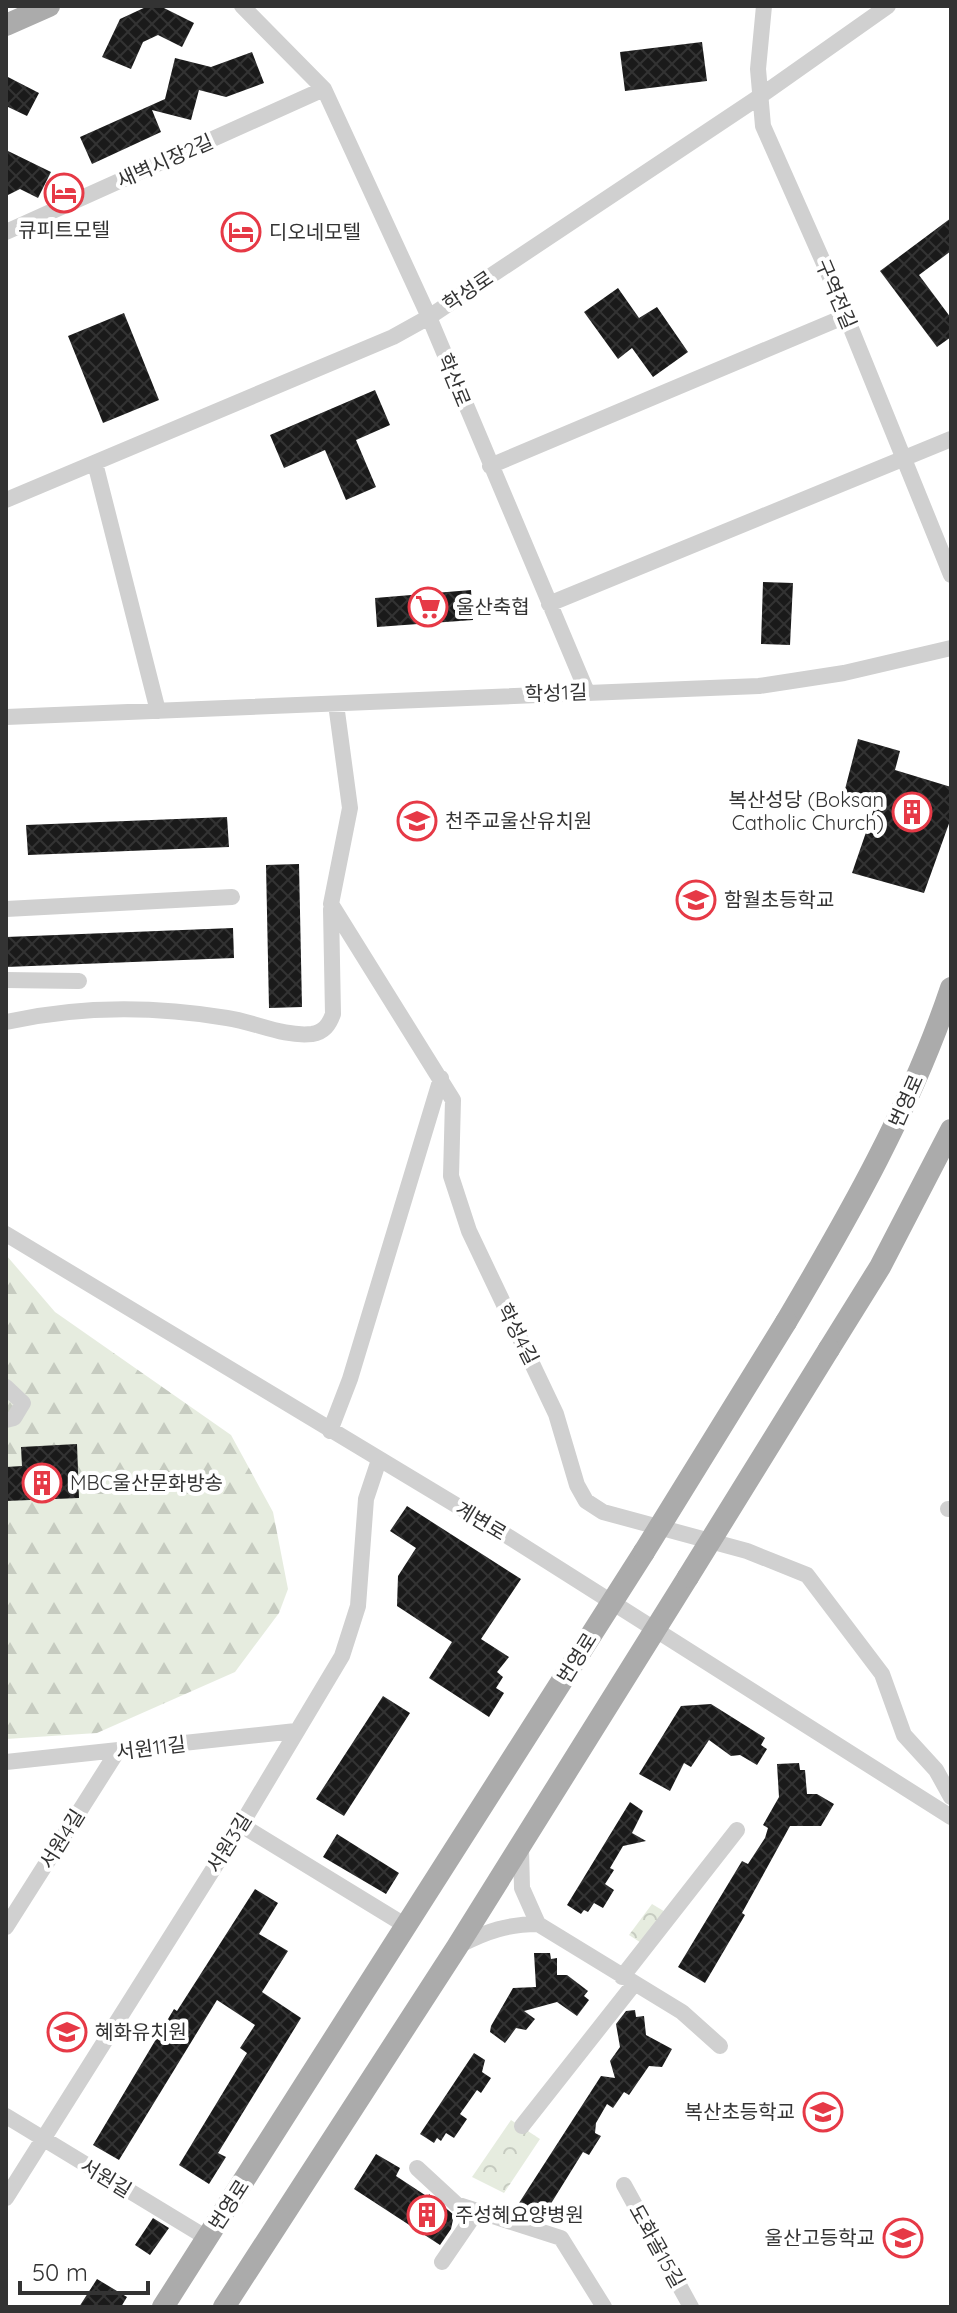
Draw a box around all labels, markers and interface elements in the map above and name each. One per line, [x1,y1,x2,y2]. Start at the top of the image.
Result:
street label: 새벽시장2길 [113,128,217,193]
hotel icon: 큐피트모텔 [43,172,85,214]
hotel icon: 디오네모텔 [220,211,262,253]
place label: 큐피트모텔 [18,217,110,242]
place label: 디오네모텔 [269,219,361,244]
street label: 구역전길 [811,255,862,333]
street label: 학성로 [438,265,498,316]
street label: 학산로 [433,350,476,410]
supermarket icon: 울산축협 [407,586,449,628]
place label: 울산축협 [456,594,530,619]
street label: 학성1길 [524,679,588,706]
place label: 복산성당 (Boksan Catholic Church) [729,787,884,835]
building icon: 복산성당 (Boksan Catholic Church) [891,791,933,833]
school or university icon: 천주교울산유치원 [396,800,438,842]
place label: 천주교울산유치원 [445,808,592,833]
school or university icon: 함월초등학교 [675,879,717,921]
place label: 함월초등학교 [724,887,834,912]
street label: 번영로 [883,1070,928,1131]
street label: 학성4길 [492,1299,545,1369]
building icon: MBC울산문화방송 [21,1462,63,1504]
place label: MBC울산문화방송 [70,1470,223,1495]
street label: 계변로 [451,1496,511,1546]
street label: 번영로 [551,1628,602,1688]
street label: 서원11길 [115,1731,187,1764]
street label: 서원4길 [34,1804,90,1873]
street label: 서원3길 [201,1808,257,1877]
school or university icon: 혜화유치원 [46,2011,88,2053]
place label: 혜화유치원 [95,2019,187,2044]
school or university icon: 복산초등학교 [802,2091,844,2133]
place label: 복산초등학교 [685,2099,795,2124]
street label: 서원길 [76,2153,136,2203]
street label: 번영로 [203,2175,254,2235]
building icon: 주성혜요양병원 [406,2194,448,2236]
street label: 도화골15길 [624,2200,691,2292]
place label: 주성혜요양병원 [455,2202,584,2227]
school or university icon: 울산고등학교 [882,2217,924,2259]
place label: 울산고등학교 [765,2225,875,2250]
scale bar [20,2245,148,2295]
text: 50 m [32,2257,88,2287]

